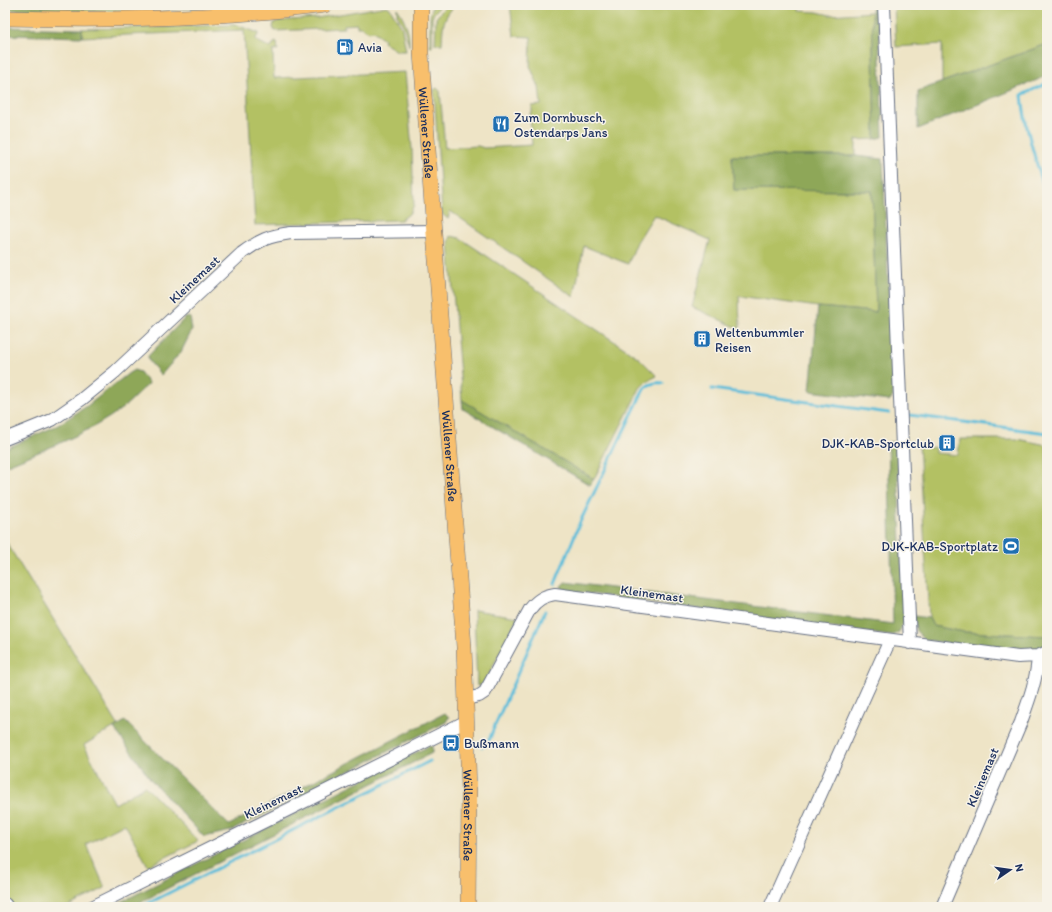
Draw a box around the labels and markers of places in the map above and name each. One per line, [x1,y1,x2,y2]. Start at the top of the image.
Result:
fuel station icon: Avia [335,37,355,57]
place label: Avia [358,40,382,55]
place label: Zum Dornbusch, Ostendarps Jans [514,110,608,140]
restaurant icon: Zum Dornbusch, Ostendarps Jans [491,114,511,134]
place label: Weltenbummler Reisen [715,325,804,355]
building icon: Weltenbummler Reisen [692,329,712,349]
building icon: DJK-KAB-Sportclub [937,433,957,453]
place label: DJK-KAB-Sportclub [822,436,934,451]
sports icon: DJK-KAB-Sportplatz [1001,536,1021,556]
place label: DJK-KAB-Sportplatz [881,539,998,554]
bus stop icon: Bußmann [441,733,461,753]
place label: Bußmann [464,736,520,751]

